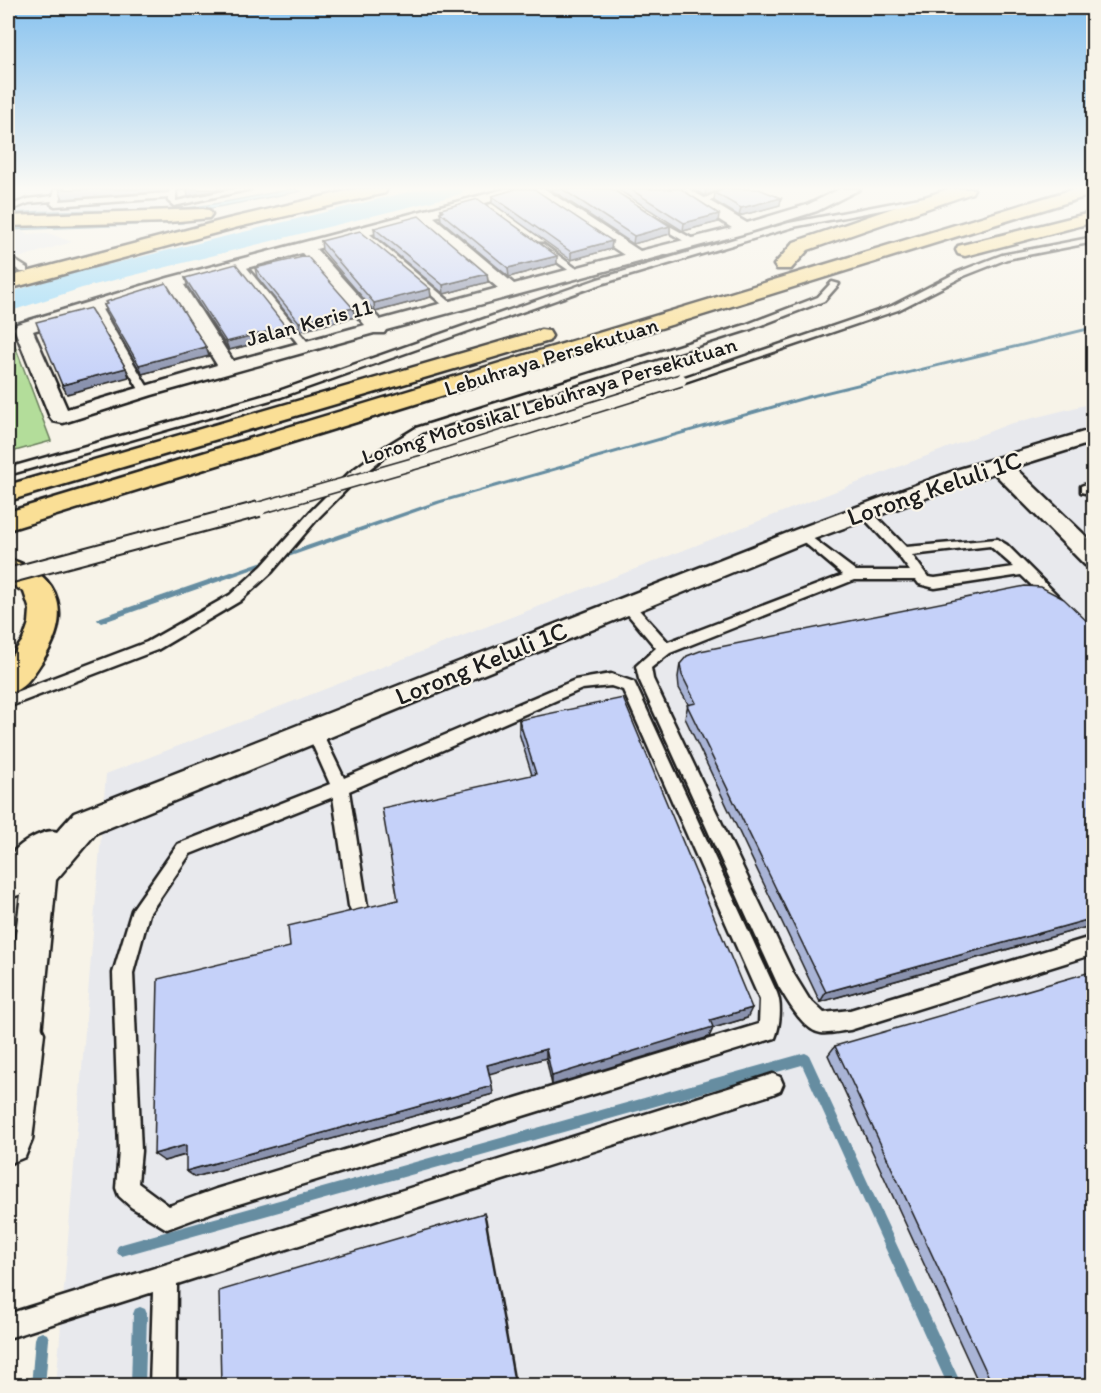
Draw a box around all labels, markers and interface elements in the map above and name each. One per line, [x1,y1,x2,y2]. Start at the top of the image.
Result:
street label: Jalan Keris 11 [243,293,375,352]
street label: Lebuhraya Persekutuan [441,311,662,402]
street label: Lorong Motosikal Lebuhraya Persekutuan [358,330,741,471]
street label: Lorong Keluli 1C [842,443,1026,533]
street label: Lorong Keluli 1C [390,614,572,712]

